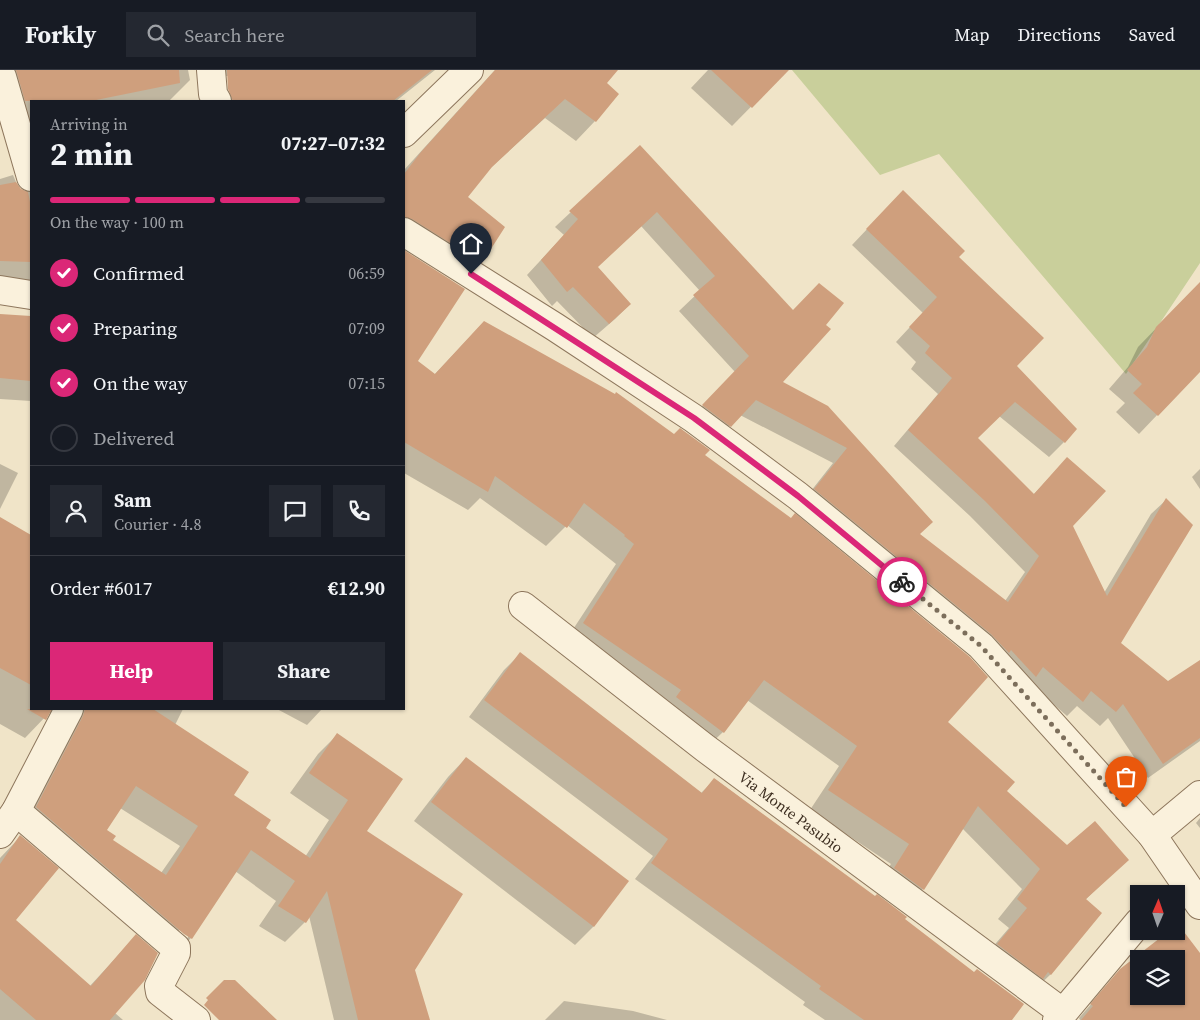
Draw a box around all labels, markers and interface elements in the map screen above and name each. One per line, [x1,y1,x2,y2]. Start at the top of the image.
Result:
search box [126,12,476,57]
text: Forkly [25,18,96,51]
icon: search [144,21,172,49]
text: Search here [184,22,285,48]
text: Map [954,22,990,47]
text: Directions [1018,22,1101,47]
text: Saved [1129,22,1175,47]
text: Arriving in [50,113,128,135]
text: 07:27–07:32 [281,130,385,156]
text: 2 min [50,132,133,176]
text: On the way · 100 m [50,211,184,233]
pin [450,223,492,274]
icon: home [457,230,485,258]
icon: check [50,259,78,287]
text: Confirmed [93,260,184,286]
text: 06:59 [348,262,385,284]
icon: check [50,314,78,342]
text: Preparing [93,315,177,341]
text: 07:09 [348,317,385,339]
icon: check [50,369,78,397]
text: On the way [93,370,188,396]
text: 07:15 [348,372,385,394]
text: Delivered [93,425,174,451]
button: person [50,485,102,537]
button: chat [269,485,321,537]
button: phone [333,485,385,537]
text: Sam [114,487,152,513]
text: Courier · 4.8 [114,513,202,535]
courier [877,557,927,607]
icon: bike [888,568,916,596]
text: Order #6017 [50,575,152,601]
text: €12.90 [328,575,385,601]
button: Help [50,642,213,700]
button: Share [223,642,385,700]
pin [1105,756,1147,807]
icon: bag [1112,763,1140,791]
street label: Via Monte Pasubio [735,766,848,857]
north arrow [1130,885,1185,940]
map controls [1130,885,1185,1005]
button: layers [1130,950,1185,1005]

